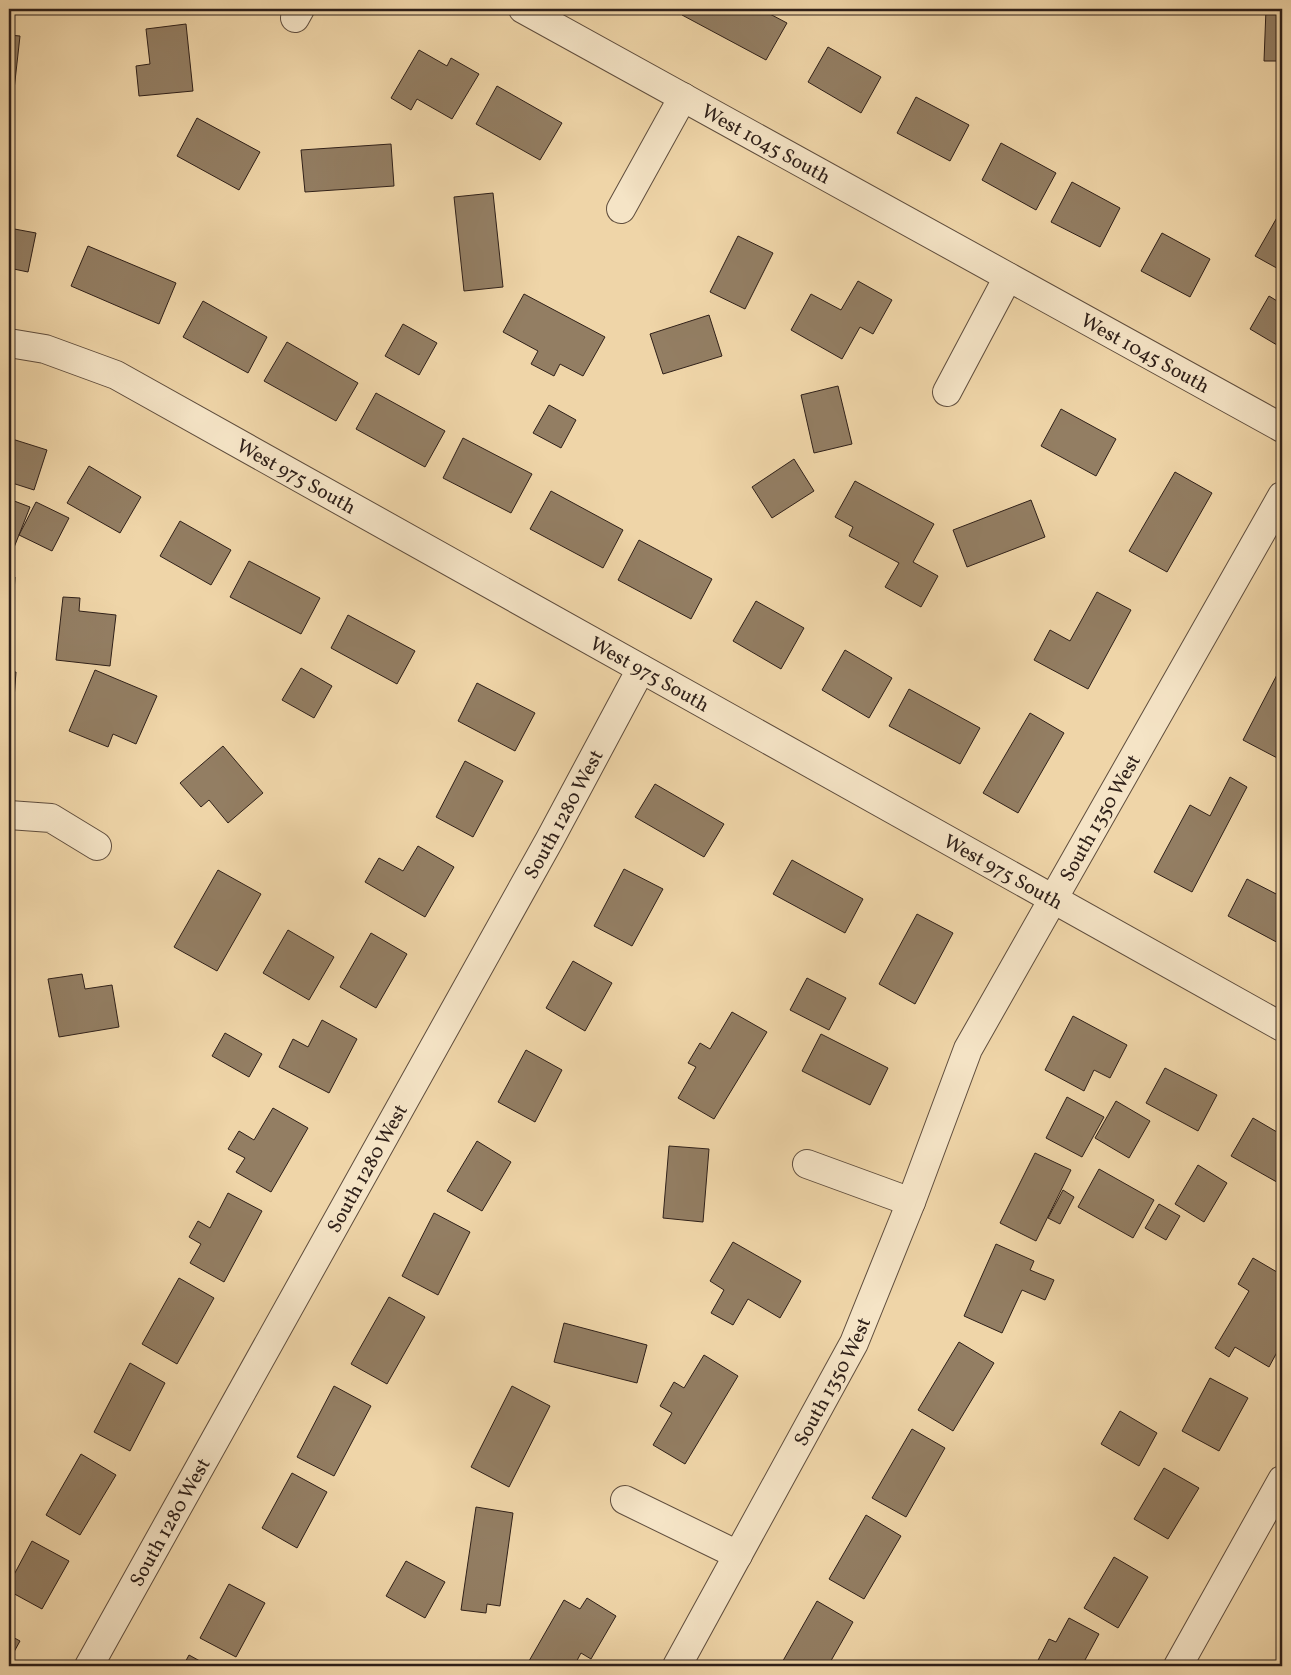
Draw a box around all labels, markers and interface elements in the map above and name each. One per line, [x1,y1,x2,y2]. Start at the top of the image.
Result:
street label: West 1045 South [696,98,835,192]
street label: West 1045 South [1075,307,1214,401]
street label: West 975 South [231,433,361,522]
street label: West 975 South [584,631,714,720]
street label: South 1280 West [518,745,611,885]
street label: South 1350 West [1054,750,1149,887]
street label: West 975 South [938,828,1068,918]
street label: South 1280 West [321,1100,415,1239]
street label: South 1350 West [788,1314,879,1452]
street label: South 1280 West [124,1453,218,1592]

